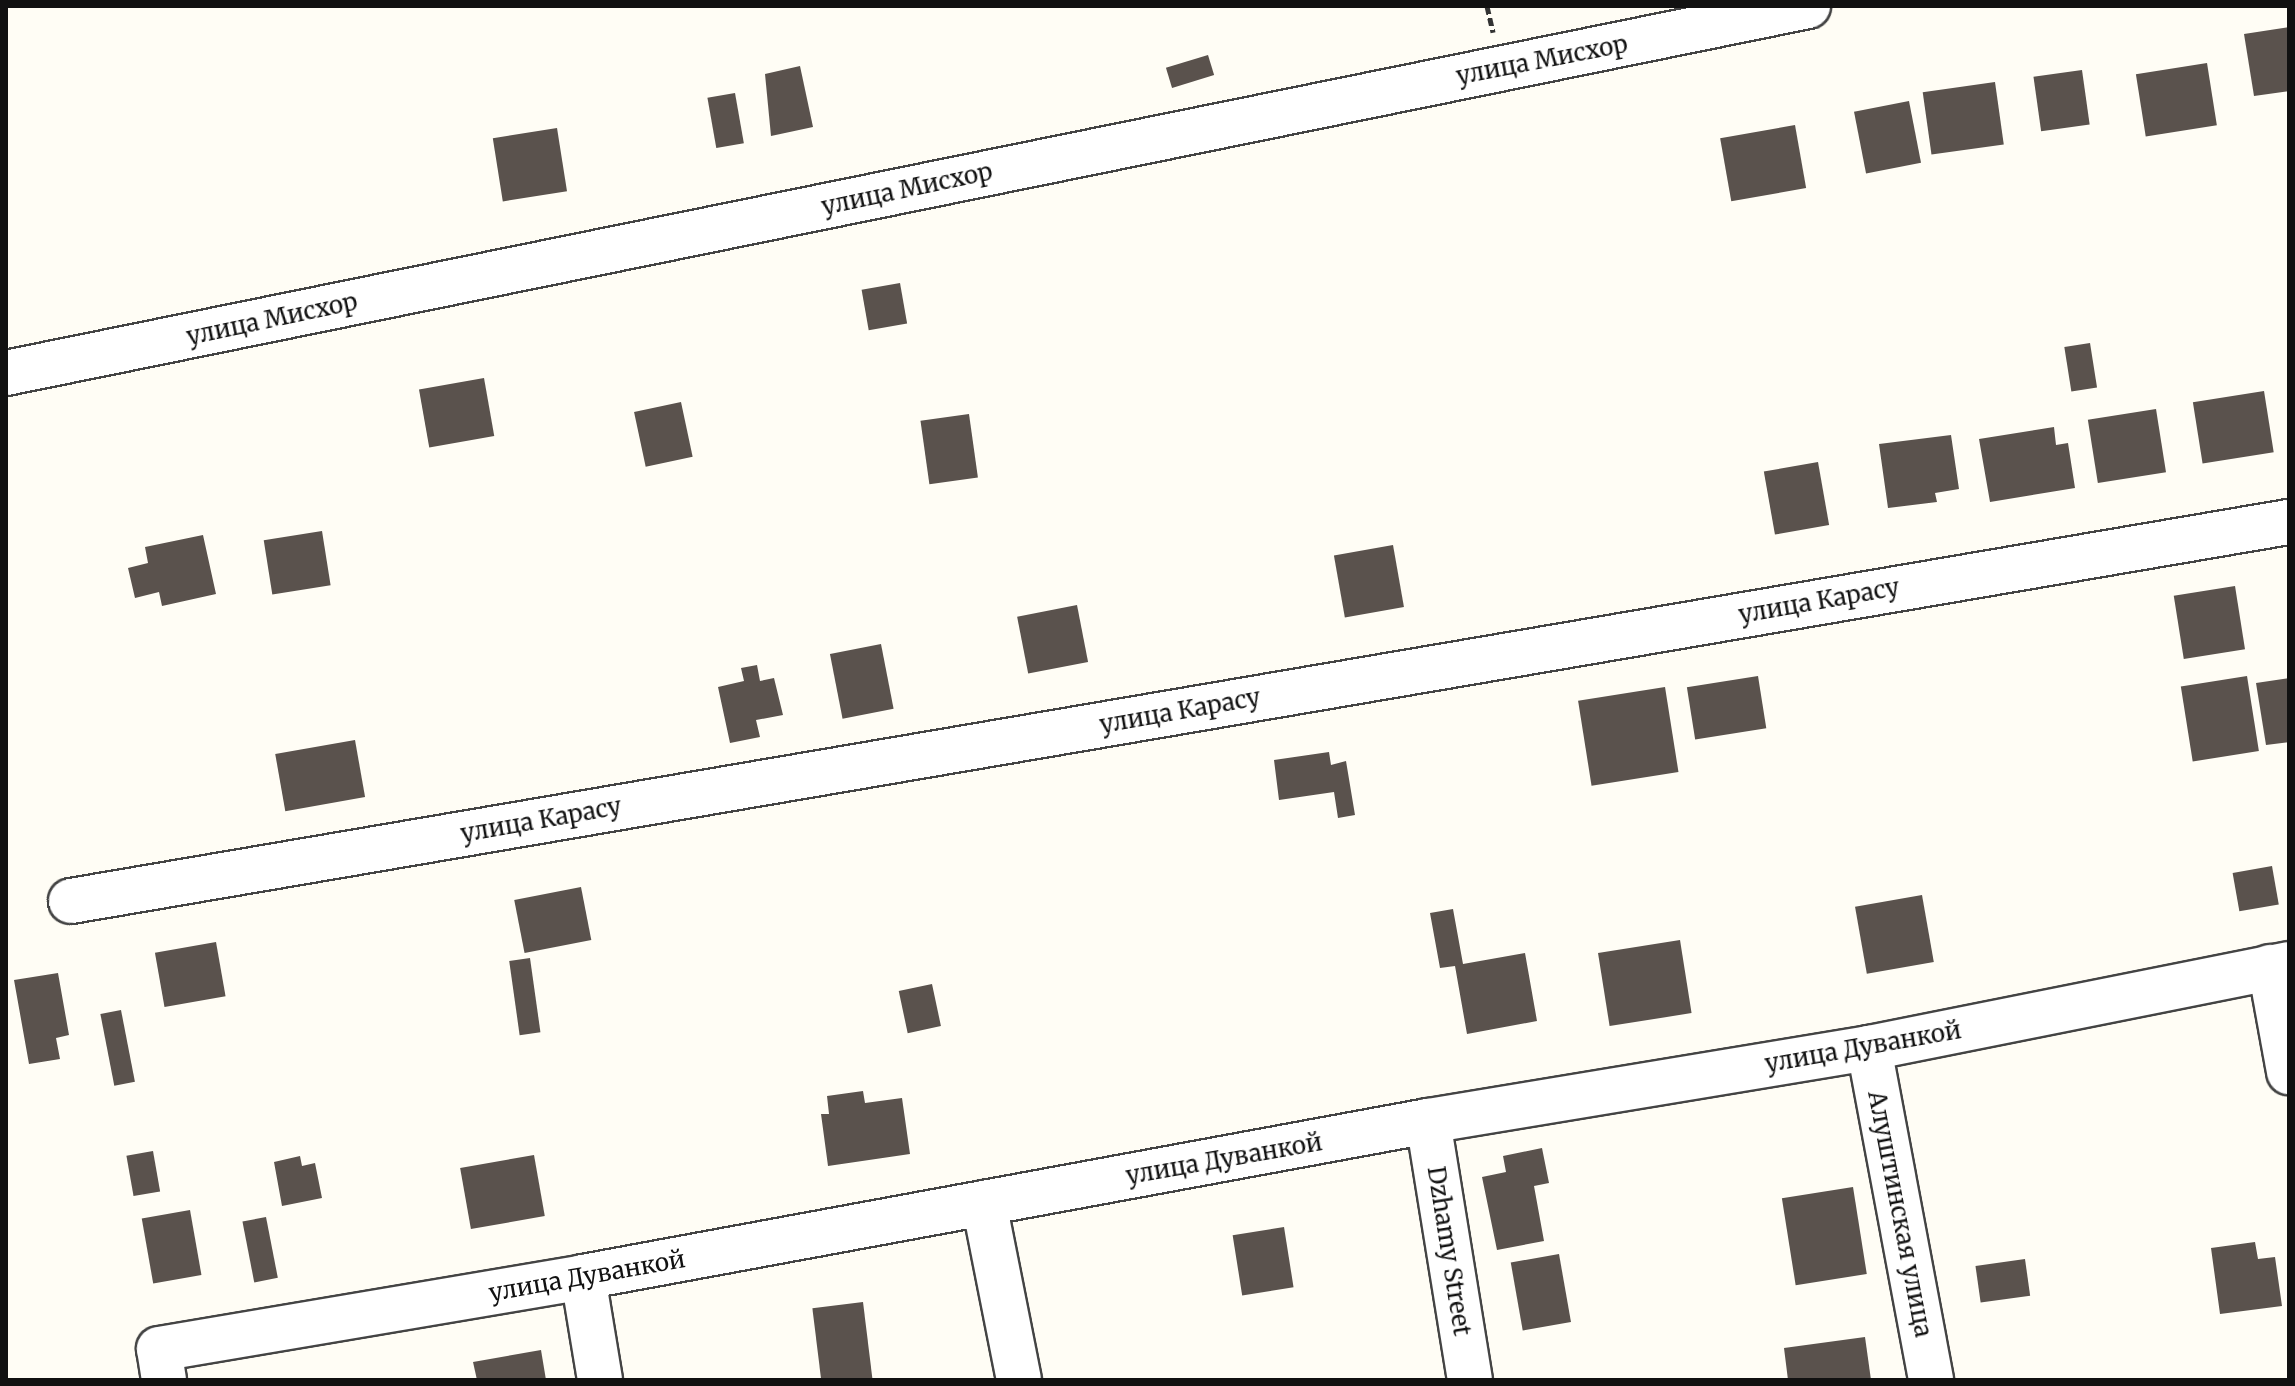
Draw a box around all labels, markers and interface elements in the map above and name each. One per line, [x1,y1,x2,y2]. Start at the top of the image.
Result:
street label: улица Мисхор [1454,29,1630,91]
street label: улица Мисхор [819,157,995,221]
street label: улица Мисхор [184,287,360,351]
street label: улица Карасу [1736,573,1902,629]
street label: улица Карасу [1097,683,1263,739]
street label: улица Карасу [458,792,624,848]
street label: улица Дуванкой [1763,1016,1963,1078]
street label: Алуштинская улица [1862,1088,1938,1340]
street label: улица Дуванкой [1124,1128,1324,1190]
street label: Dzhamy Street [1421,1164,1477,1338]
street label: улица Дуванкой [487,1245,687,1307]

